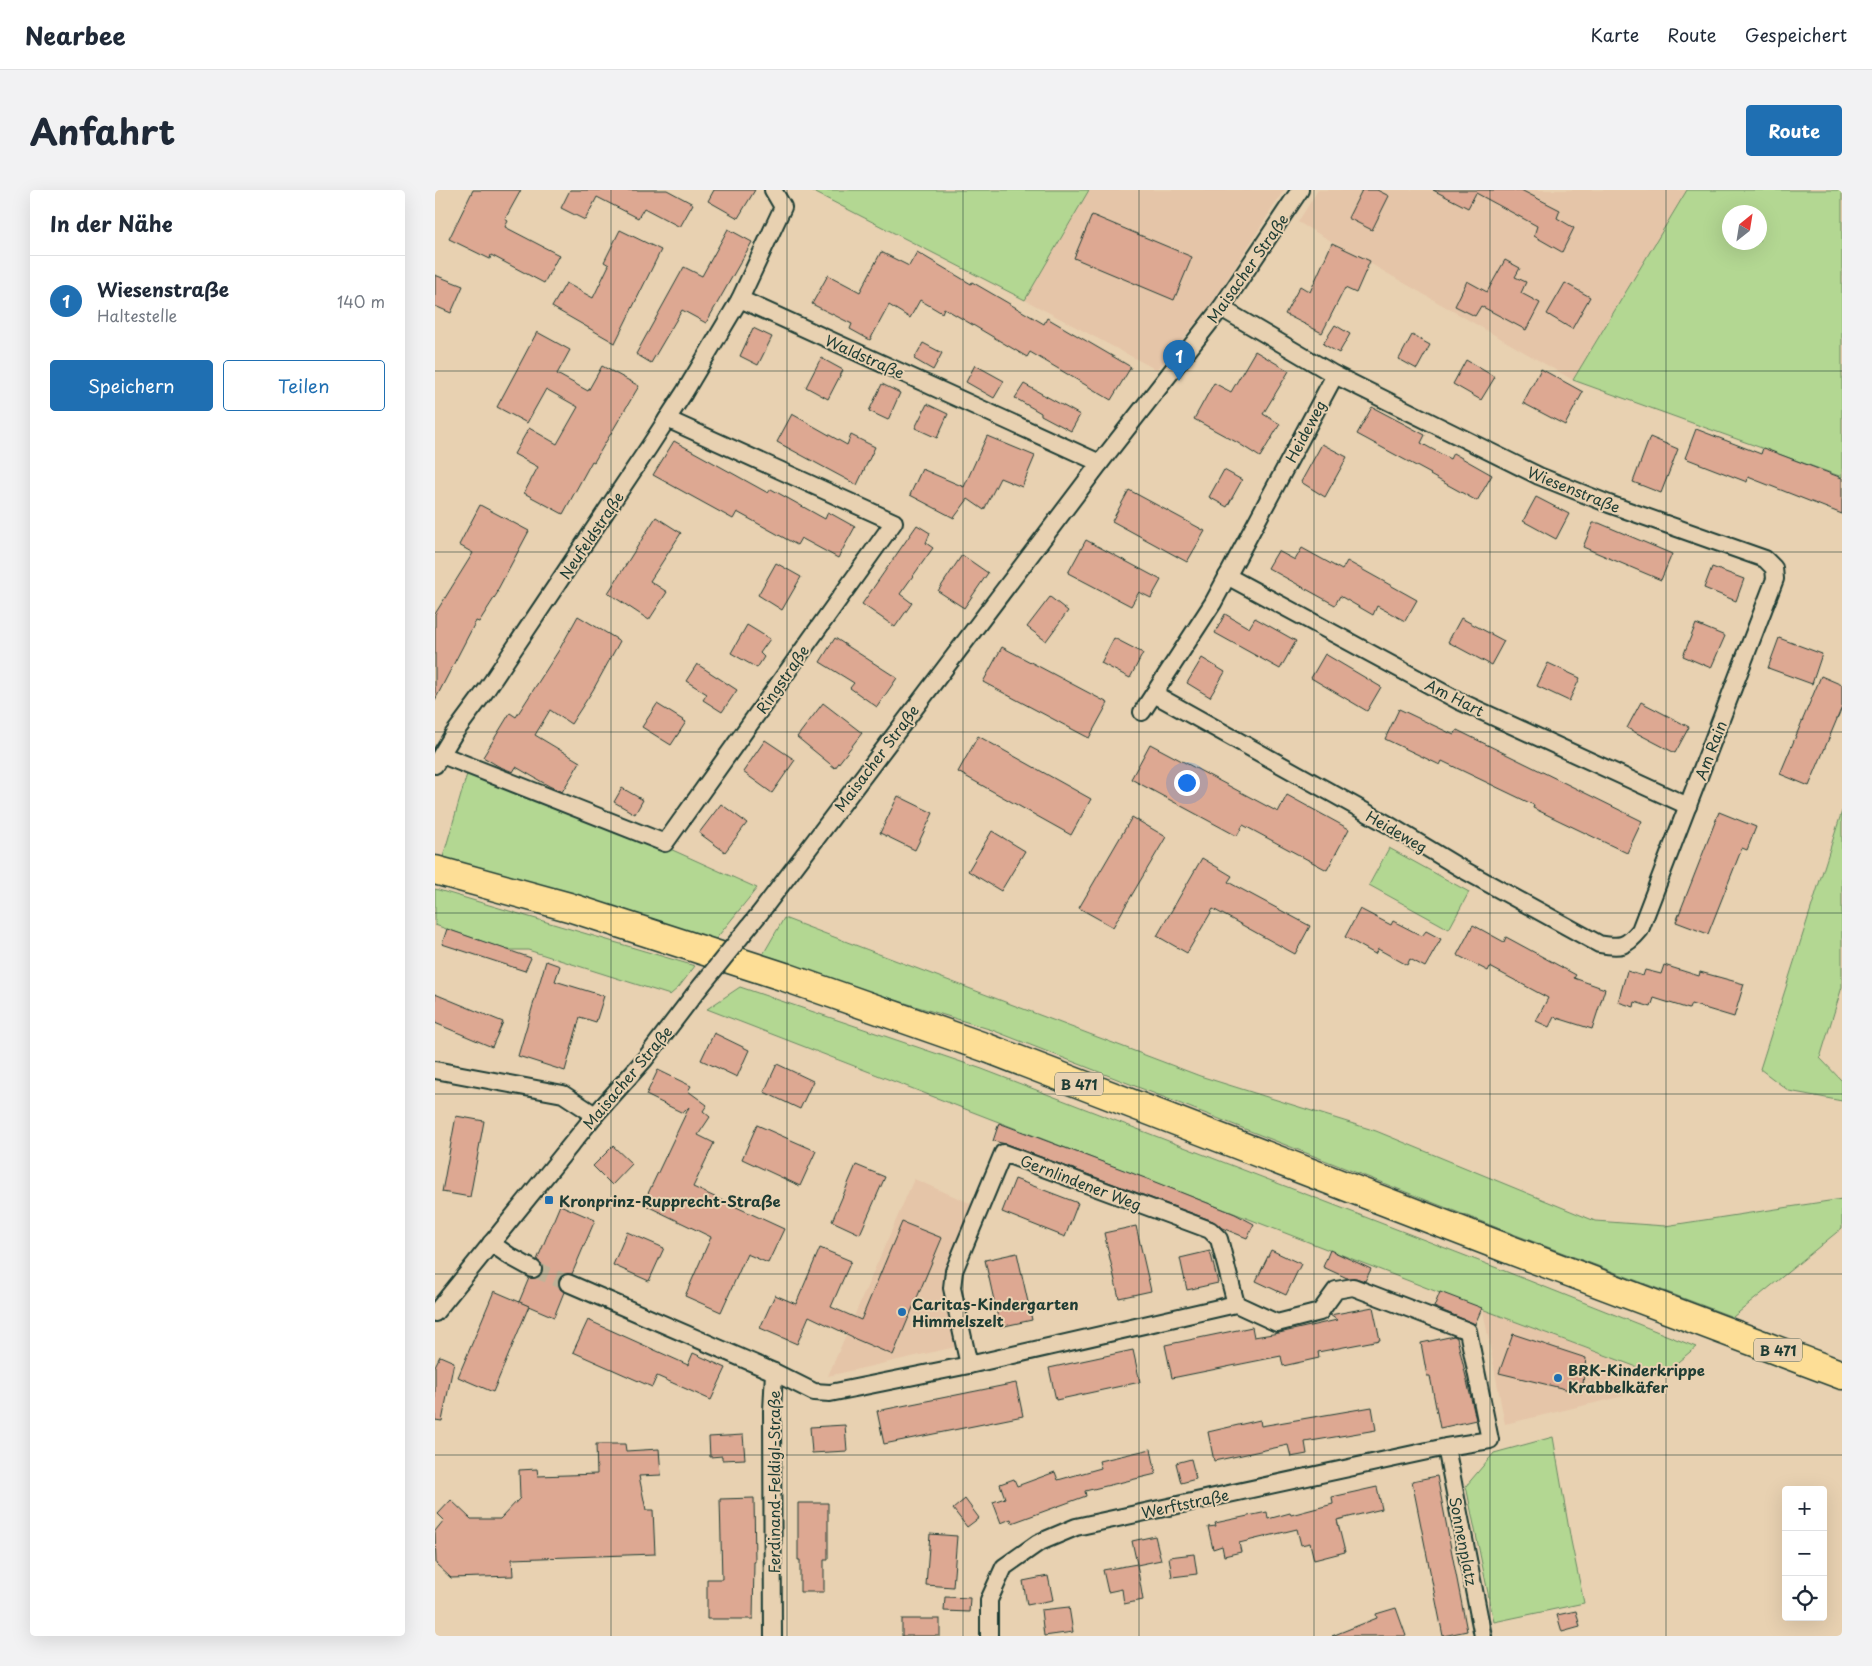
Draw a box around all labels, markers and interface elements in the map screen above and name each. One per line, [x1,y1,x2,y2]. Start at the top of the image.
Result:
text: Nearbee [25,17,126,53]
text: Karte [1591,21,1639,48]
text: Route [1667,21,1717,48]
text: Gespeichert [1745,21,1847,48]
text: Anfahrt [30,104,175,157]
button: Route [1746,105,1842,156]
north arrow [1722,205,1767,250]
text: In der Nähe [50,207,172,239]
street label: Maisacher Straße [1201,209,1293,327]
text: Wiesenstraße [97,275,229,303]
text: 1 [62,289,70,313]
text: 140 m [337,289,385,313]
text: Haltestelle [97,303,177,327]
street label: Waldstraße [822,328,908,384]
pin: 1 [1163,340,1195,381]
button: Speichern [50,360,213,411]
button: Teilen [223,360,385,411]
street label: Heideweg [1279,396,1331,466]
street label: Wiesenstraße [1524,460,1624,518]
street label: Neufeldstraße [553,487,629,583]
street label: Ringstraße [750,640,814,718]
street label: Am Hart [1422,672,1488,722]
street label: Maisacher Straße [828,700,924,816]
street label: Am Rain [1688,717,1732,783]
your location [1174,770,1200,796]
street label: Heideweg [1362,804,1432,858]
street label: Maisacher Straße [577,1020,677,1134]
road number: B 471 [1055,1072,1103,1096]
street label: Gernlindener Weg [1017,1148,1145,1216]
place label: Kronprinz-Rupprecht-Straße [559,1189,781,1212]
marker: Kronprinz-Rupprecht-Straße [543,1194,555,1206]
place label: Caritas-Kindergarten Himmelszelt [912,1292,1079,1332]
marker: Caritas-Kindergarten Himmelszelt [896,1306,908,1318]
road number: B 471 [1754,1338,1802,1362]
place label: BRK-Kinderkrippe Krabbelkäfer [1568,1358,1705,1398]
marker: BRK-Kinderkrippe Krabbelkäfer [1552,1372,1564,1384]
street label: Ferdinand-Feldigl-Straße [762,1390,785,1574]
street label: Werftstraße [1139,1483,1231,1523]
map controls [1782,1486,1827,1621]
button: + [1782,1486,1827,1531]
street label: Sonnenplatz [1444,1495,1484,1587]
button: − [1782,1531,1827,1576]
button: locate [1782,1576,1827,1621]

